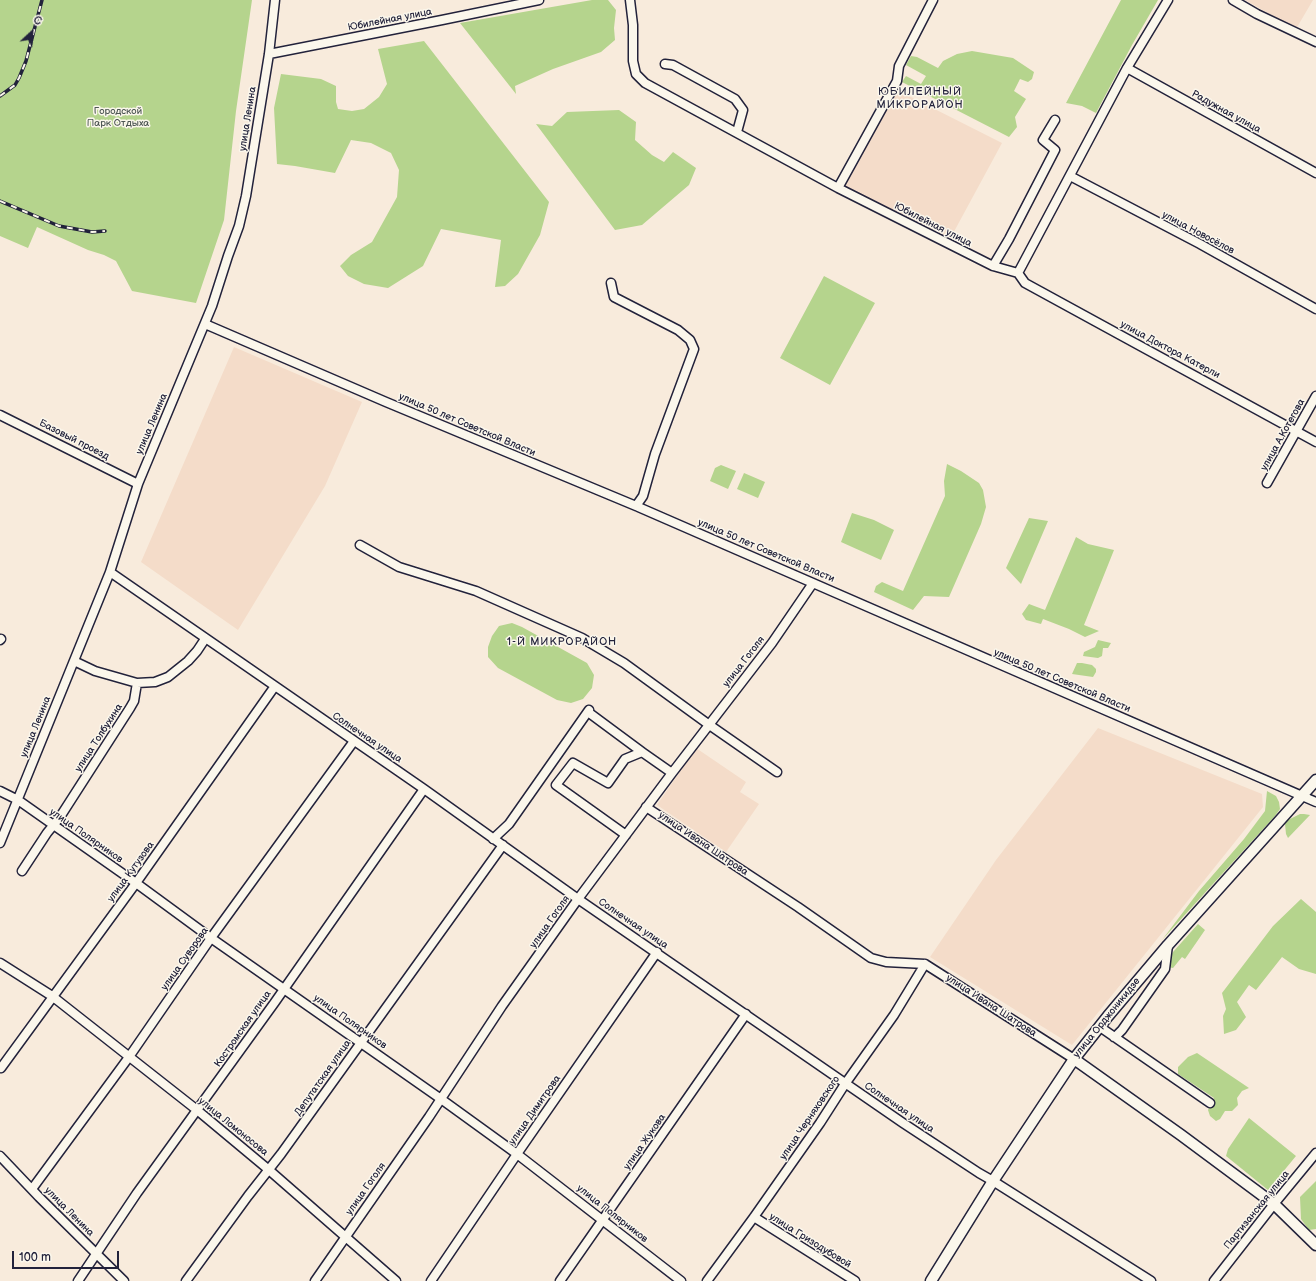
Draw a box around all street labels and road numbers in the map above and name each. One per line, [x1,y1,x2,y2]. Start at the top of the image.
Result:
street label: Юбилейная улица [347,6,433,34]
street label: улица Ленина [237,86,259,152]
street label: Радужная улица [1189,88,1263,136]
street label: Юбилейная улица [892,200,974,250]
street label: улица Новосёлов [1160,209,1236,257]
street label: улица Доктора Катерли [1118,319,1222,381]
street label: улица 50 лет Советской Власти [397,391,537,459]
street label: улица Ленина [134,392,170,456]
street label: улица А.Котегова [1258,397,1308,473]
street label: Базовый проезд [37,417,111,463]
street label: улица 50 лет Советской Власти [696,517,836,585]
street label: улица Гоголя [720,634,768,690]
street label: улица 50 лет Советской Власти [992,647,1132,715]
street label: улица Ленина [18,695,54,759]
street label: улица Толбухина [73,702,125,774]
street label: Солнечная улица [330,710,404,766]
street label: улица Полярников [47,806,125,866]
street label: улица Ивана Шатрова [656,810,750,878]
street label: улица Кутузова [105,839,157,905]
street label: улица Гоголя [528,894,572,950]
street label: Солнечная улица [596,896,670,952]
street label: улица Суворова [159,925,211,993]
street label: улица Ивана Шатрова [944,972,1038,1040]
street label: улица Орджоникидзе [1071,976,1143,1060]
street label: Костромская улица [212,988,274,1070]
street label: улица Полярников [311,992,389,1052]
street label: Депутатская улица [292,1038,354,1118]
street label: улица Димитрова [507,1073,563,1147]
street label: улица Черняховского [777,1074,843,1162]
street label: Солнечная улица [862,1080,936,1136]
street label: улица Ломоносова [196,1095,270,1159]
street label: улица Жукова [621,1112,669,1172]
street label: улица Гоголя [344,1161,388,1217]
street label: Партизанская улица [1222,1168,1292,1252]
street label: улица Полярников [574,1183,650,1245]
street label: улица Ленина [42,1185,96,1239]
street label: улица Гризодубовой [767,1211,853,1271]

